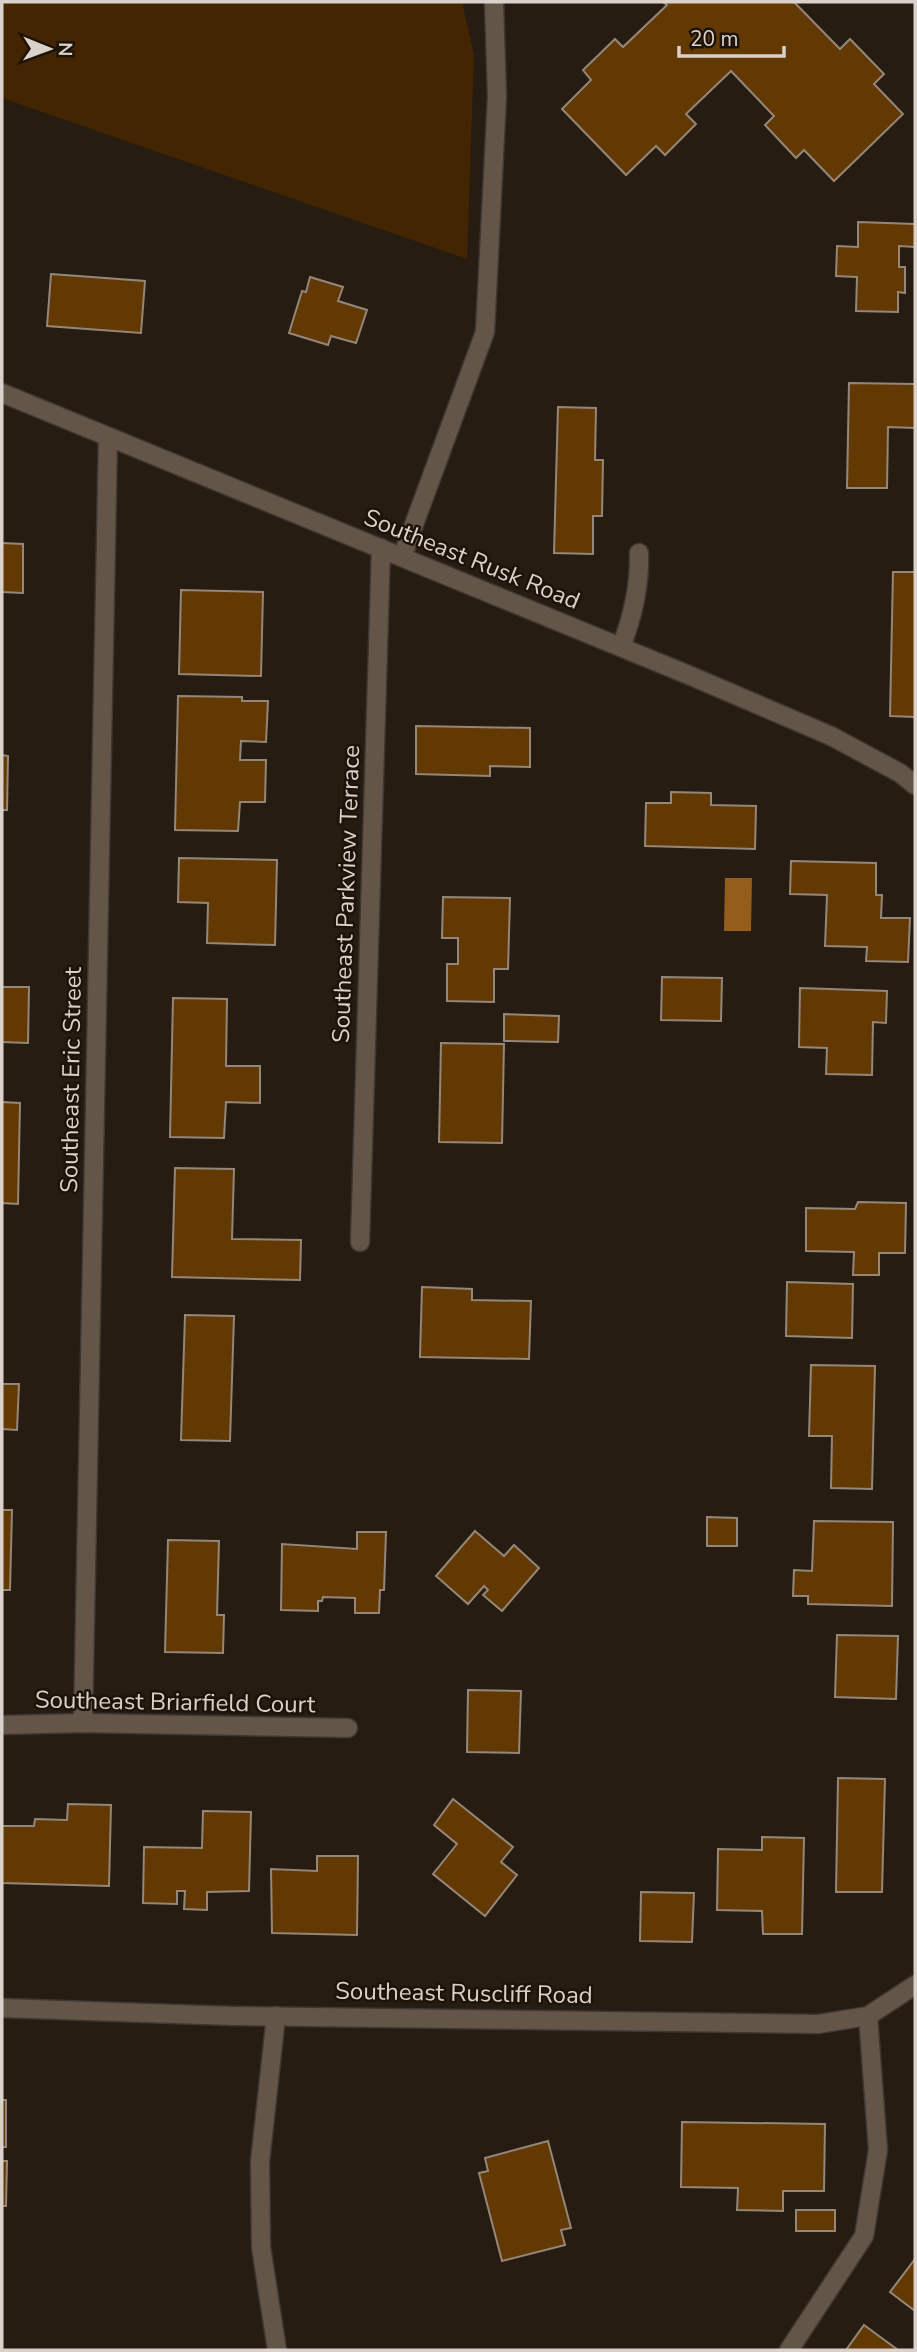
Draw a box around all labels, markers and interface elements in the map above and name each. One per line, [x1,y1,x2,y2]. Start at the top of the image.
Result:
north arrow [14,14,84,84]
scale bar [679,14,784,58]
text: 20 m [690,25,739,53]
text: N [52,42,78,57]
street label: Southeast Rusk Road [359,501,585,617]
street label: Southeast Parkview Terrace [325,744,367,1044]
street label: Southeast Eric Street [53,966,89,1193]
street label: Southeast Briarfield Court [34,1684,316,1720]
street label: Southeast Ruscliff Road [335,1975,593,2011]

